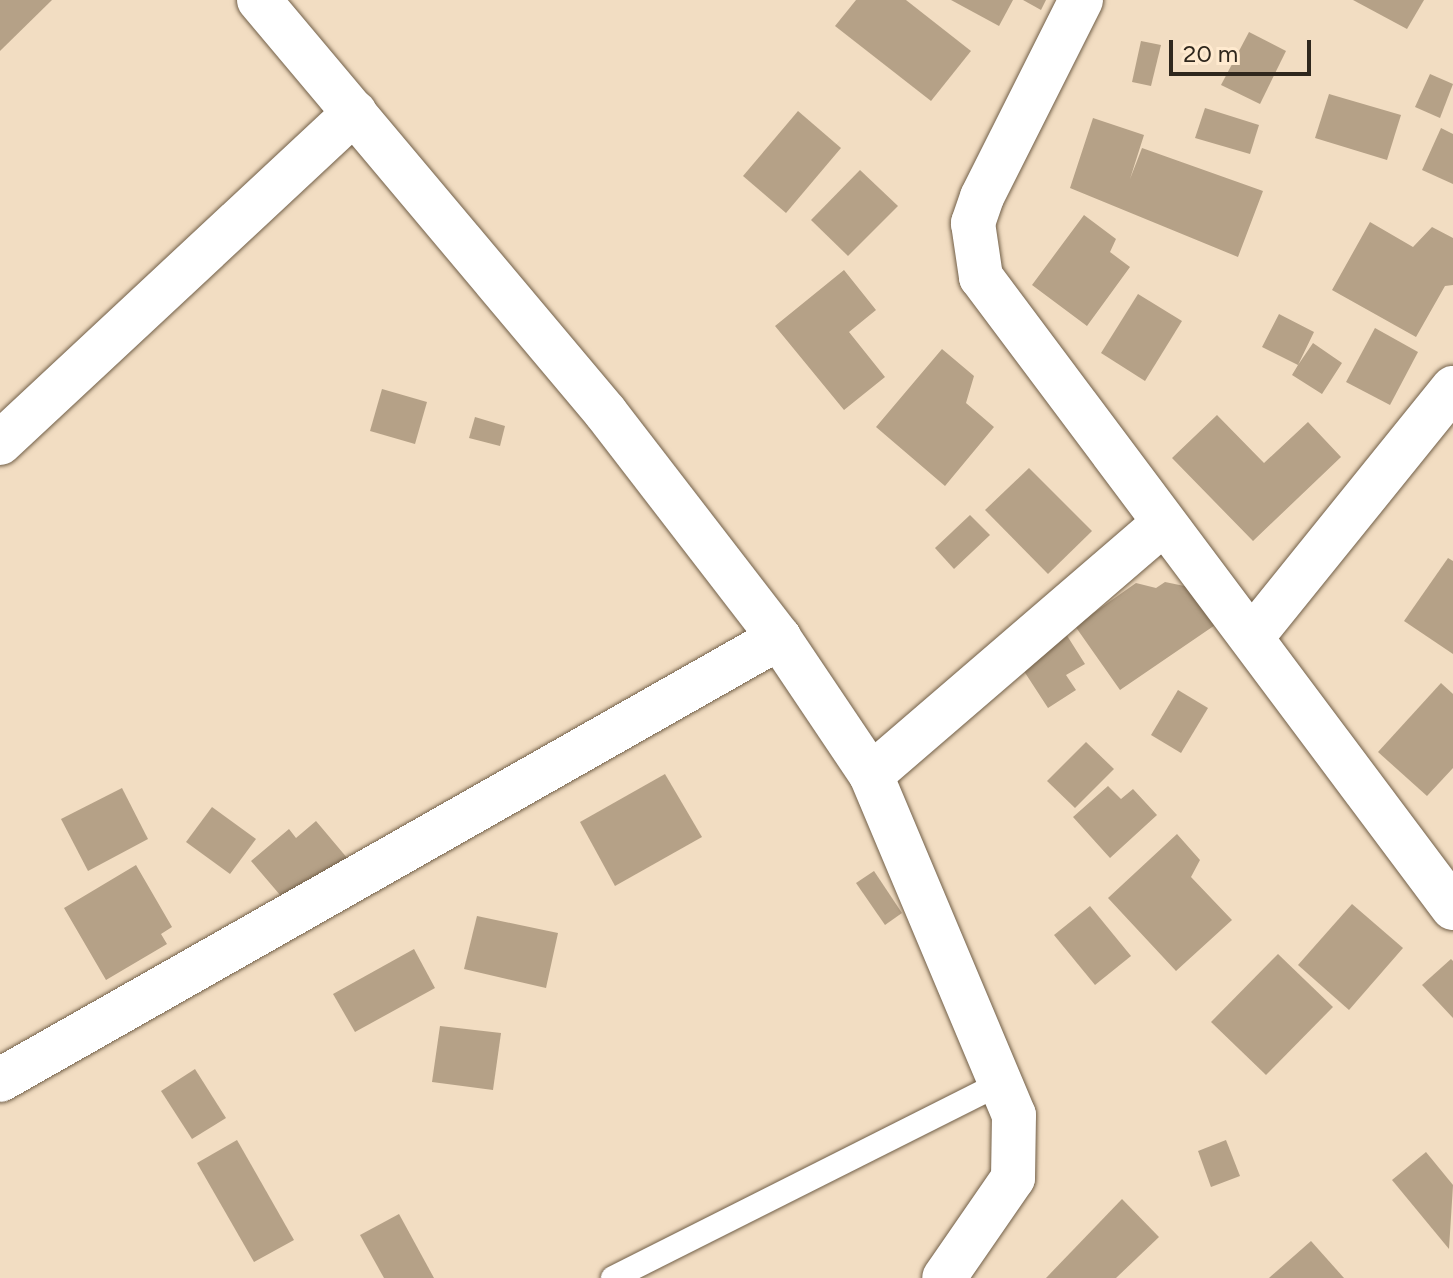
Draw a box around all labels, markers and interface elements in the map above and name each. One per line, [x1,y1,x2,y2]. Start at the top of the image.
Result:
scale bar [1173,24,1315,74]
text: 20 m [1183,39,1238,68]

